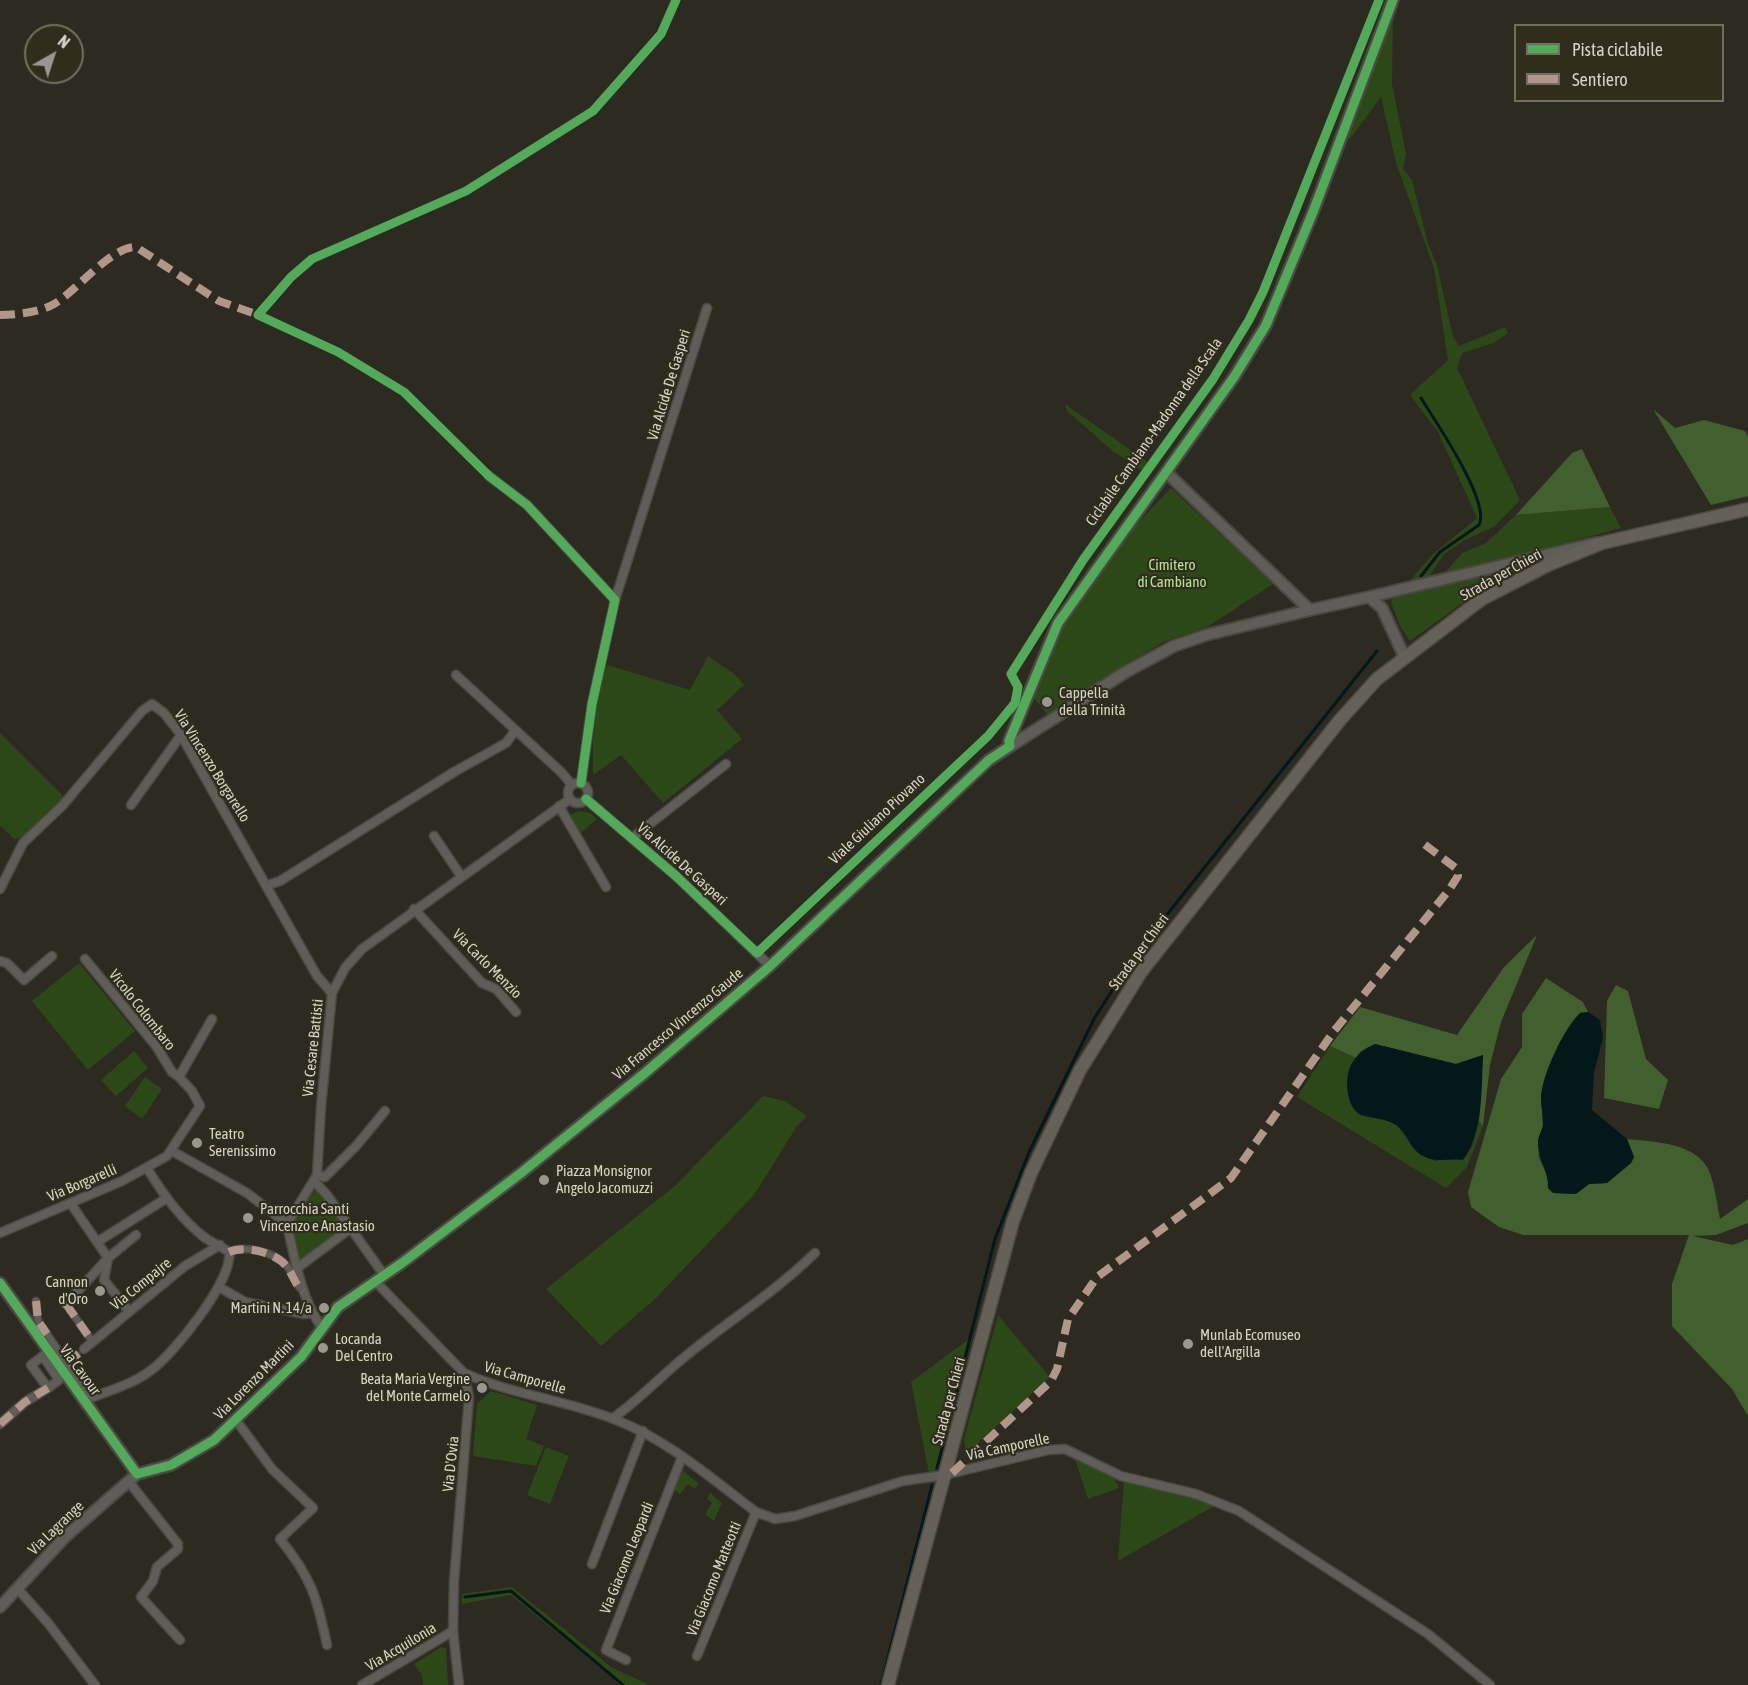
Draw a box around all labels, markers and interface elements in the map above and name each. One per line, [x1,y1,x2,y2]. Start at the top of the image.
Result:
north arrow [24,24,84,84]
legend [1514,24,1724,102]
text: N [55,32,73,52]
text: Pista ciclabile [1572,39,1663,60]
text: Sentiero [1572,69,1628,90]
street label: Via Alcide De Gasperi [644,327,694,443]
street label: Ciclabile Cambiano-Madonna della Scala [1082,334,1226,530]
street label: Strada per Chieri [1457,545,1545,605]
park label: Cimitero di Cambiano [1138,556,1206,591]
place label: Cappella della Trinità [1059,684,1125,719]
marker: Cappella della Trinità [1040,695,1054,709]
street label: Via Vincenzo Borgarello [170,706,254,826]
street label: Viale Giuliano Piovano [825,770,929,868]
street label: Via Alcide De Gasperi [633,819,731,909]
street label: Strada per Chieri [1105,910,1173,994]
street label: Via Carlo Menzio [448,925,526,1003]
street label: Via Francesco Vincenzo Gaude [609,964,747,1084]
street label: Vicolo Colombaro [105,966,179,1054]
street label: Via Cesare Battisti [299,998,327,1098]
place label: Teatro Serenissimo [209,1125,276,1160]
marker: Teatro Serenissimo [190,1136,204,1150]
street label: Via Borgarelli [45,1160,119,1206]
place label: Piazza Monsignor Angelo Jacomuzzi [556,1162,653,1197]
marker: Piazza Monsignor Angelo Jacomuzzi [537,1173,551,1187]
place label: Parrocchia Santi Vincenzo e Anastasio [260,1200,375,1235]
marker: Parrocchia Santi Vincenzo e Anastasio [241,1211,255,1225]
street label: Via Compajre [107,1254,175,1314]
place label: Cannon d'Oro [45,1273,88,1308]
marker: Cannon d'Oro [93,1284,107,1298]
place label: Martini N. 14/a [230,1299,312,1317]
marker: Martini N. 14/a [317,1301,331,1315]
place label: Munlab Ecomuseo dell'Argilla [1200,1326,1301,1361]
place label: Locanda Del Centro [335,1330,393,1365]
street label: Via Lorenzo Martini [210,1336,298,1424]
marker: Munlab Ecomuseo dell'Argilla [1181,1337,1195,1351]
street label: Via Cavour [56,1341,104,1399]
marker: Locanda Del Centro [316,1341,330,1355]
street label: Strada per Chieri [929,1355,969,1447]
street label: Via Camporelle [482,1358,568,1398]
place label: Beata Maria Vergine del Monte Carmelo [360,1370,470,1405]
marker: Beata Maria Vergine del Monte Carmelo [475,1381,489,1395]
street label: Via Camporelle [965,1429,1051,1465]
street label: Via D'Ovia [439,1435,463,1493]
street label: Via Lagrange [24,1497,88,1559]
street label: Via Giacomo Leopardi [596,1499,658,1617]
street label: Via Giacomo Matteotti [683,1519,745,1639]
street label: Via Acquilonia [362,1619,440,1675]

